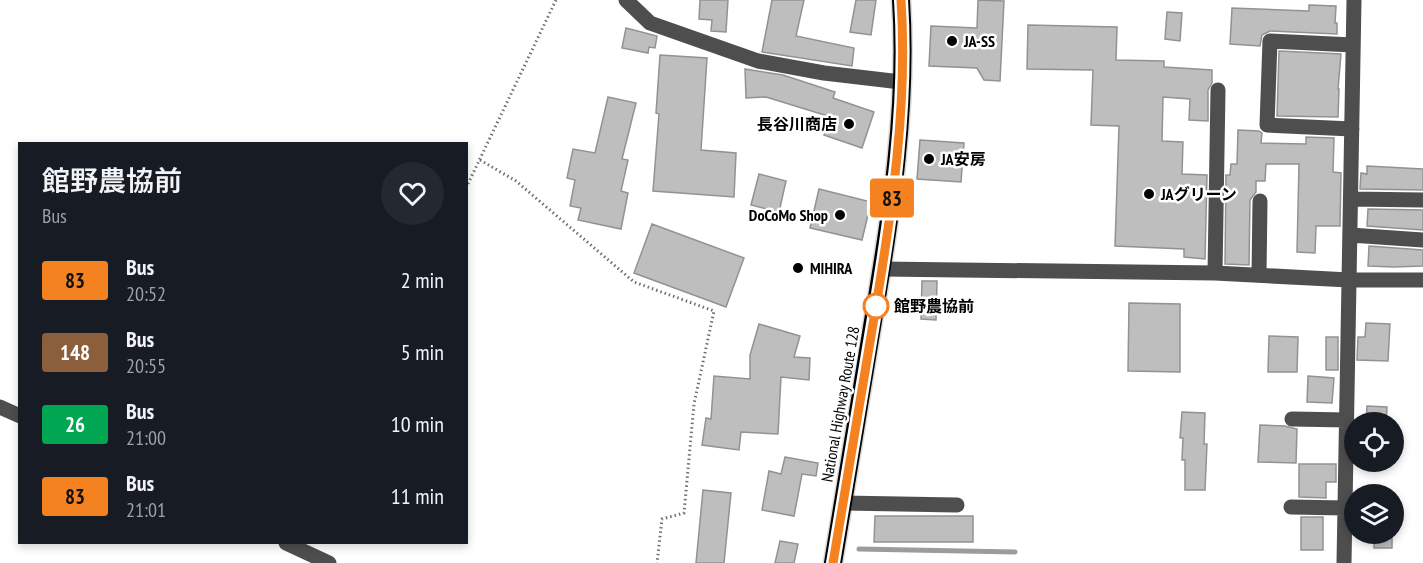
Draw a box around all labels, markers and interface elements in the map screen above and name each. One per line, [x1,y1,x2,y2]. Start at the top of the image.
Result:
place label: JA-SS [963,31,995,51]
marker: JA-SS [945,34,959,48]
place label: 長谷川商店 [757,114,837,134]
marker: 長谷川商店 [842,117,856,131]
place label: JA安房 [940,149,986,169]
marker: JA安房 [922,152,936,166]
text: 館野農協前 [42,162,182,199]
button: heart [381,162,444,225]
line badge: 83 [865,178,919,218]
place label: JAグリーン [1160,184,1237,204]
text: 83 [882,185,902,212]
marker: JAグリーン [1142,187,1156,201]
text: Bus [42,203,67,229]
place label: DoCoMo Shop [749,205,828,225]
marker: DoCoMo Shop [833,208,847,222]
text: Bus [126,253,154,281]
place label: MIHIRA [810,258,853,278]
marker: MIHIRA [791,261,805,275]
text: 2 min [401,266,444,294]
text: 83 [65,267,85,294]
text: 20:52 [126,281,166,307]
marker: 館野農協前 [863,293,889,319]
place label: 館野農協前 [894,296,974,316]
text: Bus [126,325,154,353]
street label: National Highway Route 128 [816,325,864,483]
text: 5 min [401,338,444,366]
text: 148 [60,339,90,366]
text: 20:55 [126,353,166,379]
text: Bus [126,397,154,425]
text: 10 min [391,410,444,438]
text: 26 [65,411,85,438]
map controls [1344,412,1404,544]
button: locate [1344,412,1404,472]
text: 21:00 [126,425,166,451]
text: Bus [126,469,154,497]
text: 11 min [391,482,444,510]
text: 83 [65,483,85,510]
button: layers [1344,484,1404,544]
text: 21:01 [126,497,166,523]

